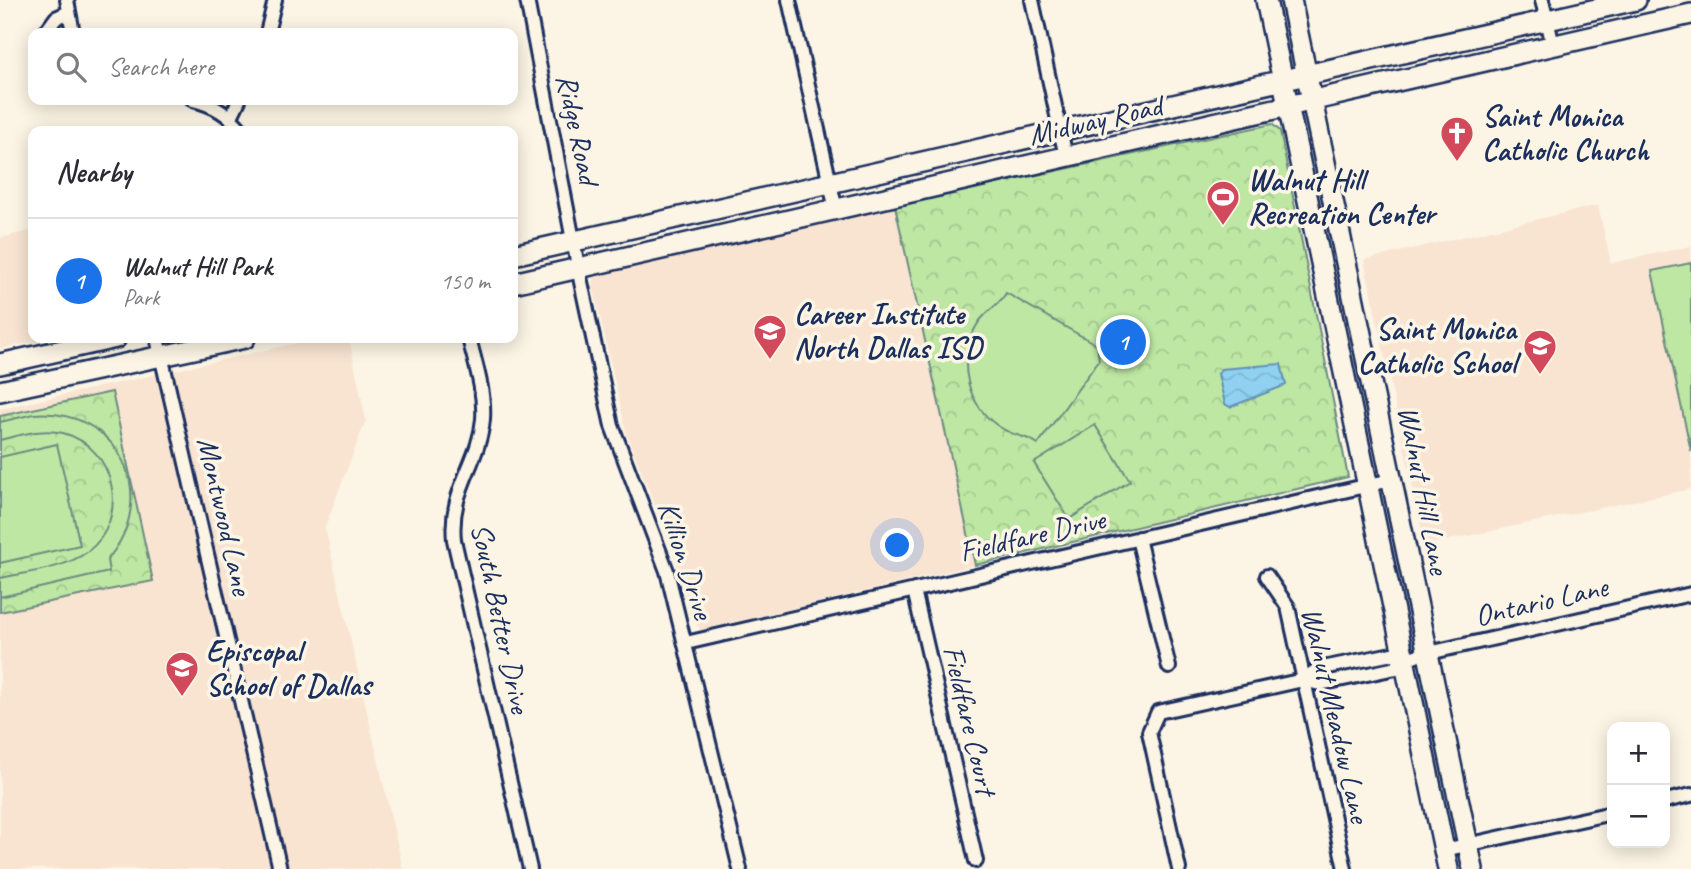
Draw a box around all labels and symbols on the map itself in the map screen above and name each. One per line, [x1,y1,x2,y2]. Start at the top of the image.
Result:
street label: Ridge Road [548,70,609,192]
street label: Midway Road [1025,85,1169,154]
place label: Saint Monica Catholic Church [1482,97,1650,169]
church icon: Saint Monica Catholic Church [1438,114,1476,163]
place label: Walnut Hill Recreation Center [1248,161,1438,233]
sports icon: Walnut Hill Recreation Center [1204,178,1242,227]
place label: Career Institute North Dallas ISD [794,295,984,367]
place label: Saint Monica Catholic School [1358,310,1522,382]
school or university icon: Career Institute North Dallas ISD [751,312,789,361]
pin: 1 [1100,316,1146,368]
school or university icon: Saint Monica Catholic School [1521,327,1559,376]
street label: Walnut Hill Lane [1389,403,1459,580]
street label: Montwood Lane [188,434,262,601]
street label: Killion Drive [649,496,724,626]
street label: Fieldfare Drive [955,499,1111,570]
street label: South Better Drive [462,520,540,719]
your location [880,528,914,562]
street label: Ontario Lane [1471,567,1613,635]
street label: Walnut Meadow Lane [1293,604,1380,828]
place label: Episcopal School of Dallas [206,632,374,704]
street label: Fieldfare Court [934,642,1006,802]
school or university icon: Episcopal School of Dallas [163,649,201,698]

